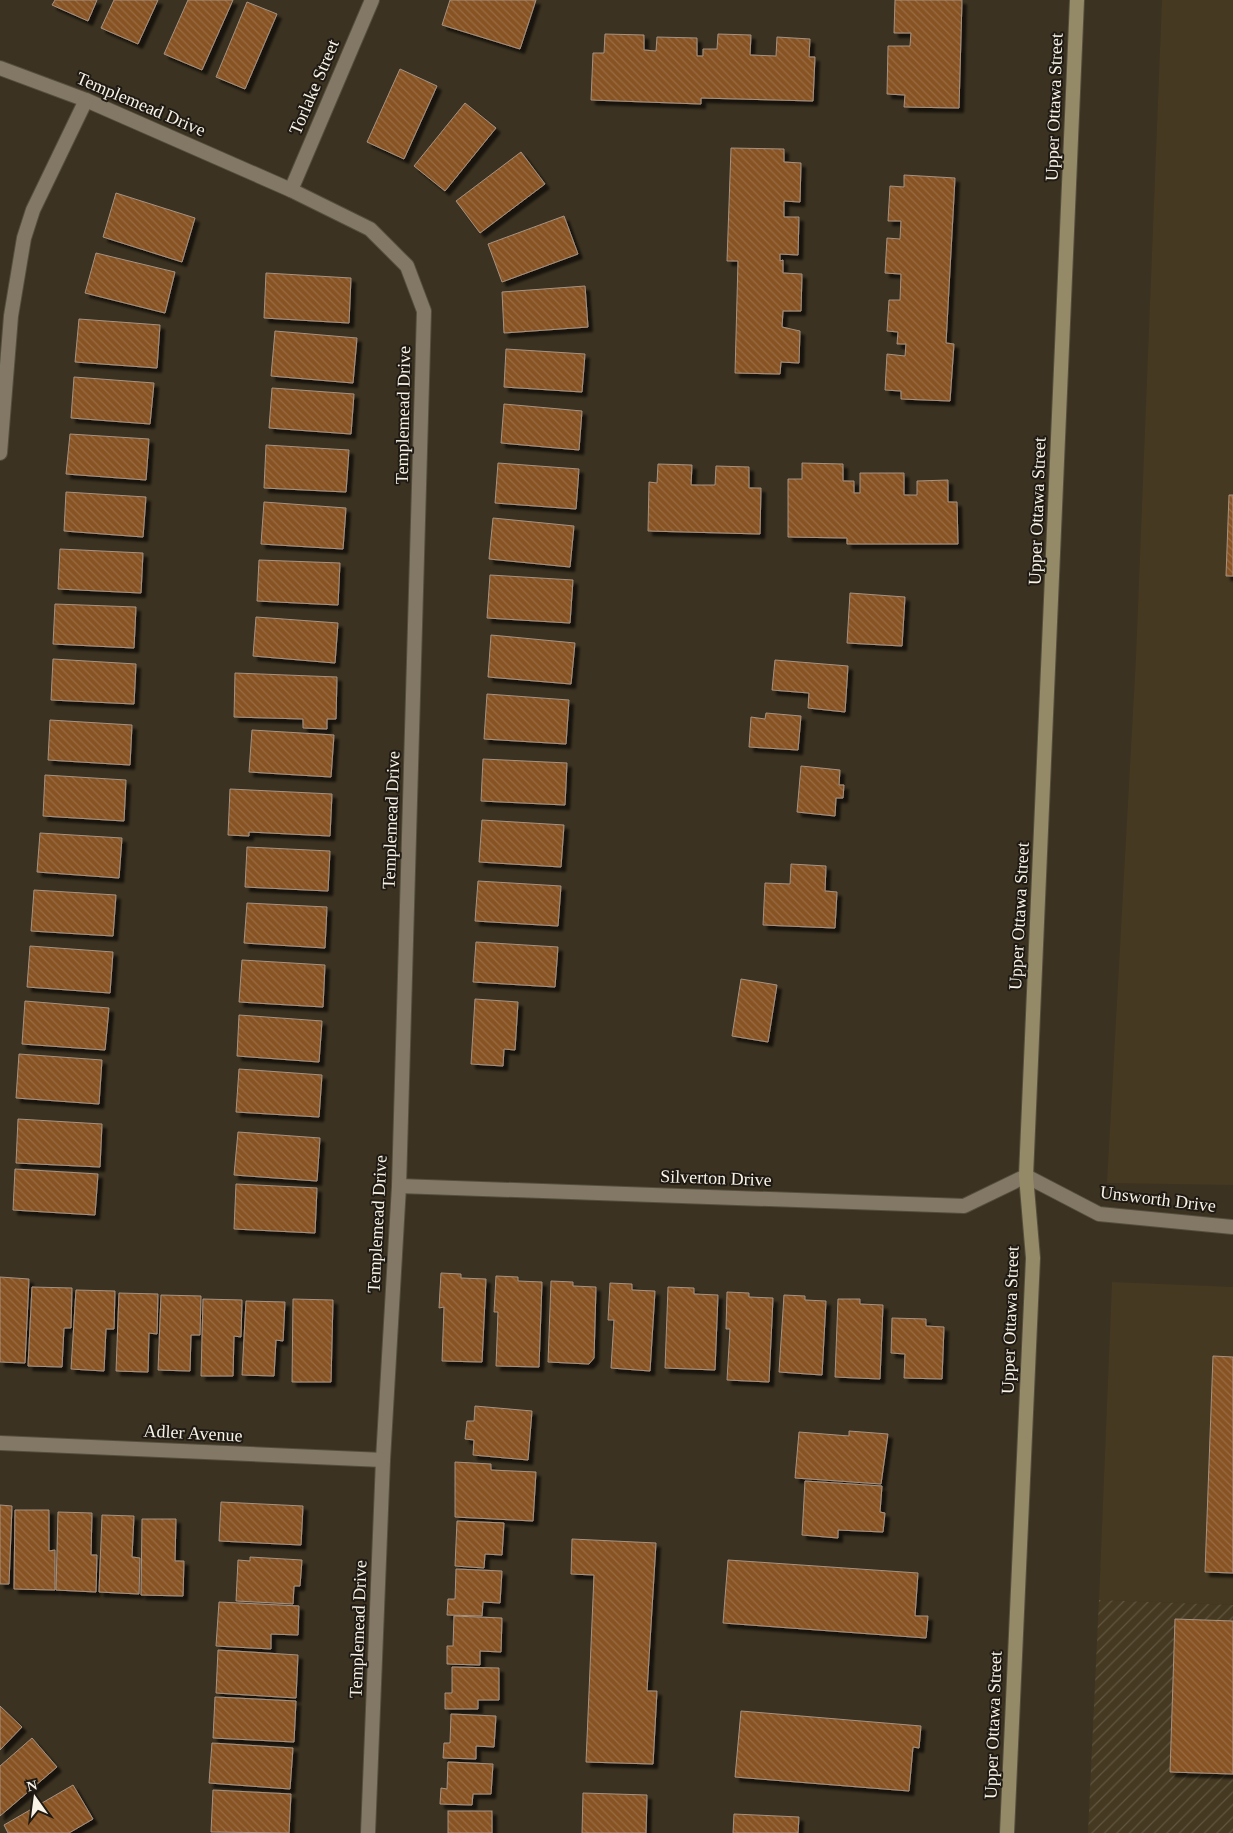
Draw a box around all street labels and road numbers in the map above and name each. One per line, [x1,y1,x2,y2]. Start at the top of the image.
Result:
street label: Upper Ottawa Street [1041,33,1067,181]
street label: Torlake Street [285,37,343,137]
street label: Templemead Drive [73,68,209,140]
street label: Templemead Drive [392,346,414,484]
street label: Upper Ottawa Street [1024,437,1050,585]
street label: Templemead Drive [379,751,403,889]
street label: Upper Ottawa Street [1005,842,1033,990]
street label: Templemead Drive [363,1154,391,1294]
street label: Silverton Drive [660,1166,772,1190]
street label: Unsworth Drive [1099,1182,1217,1216]
street label: Upper Ottawa Street [997,1246,1023,1394]
street label: Adler Avenue [143,1420,243,1446]
street label: Templemead Drive [346,1560,370,1698]
street label: Upper Ottawa Street [980,1651,1006,1799]

